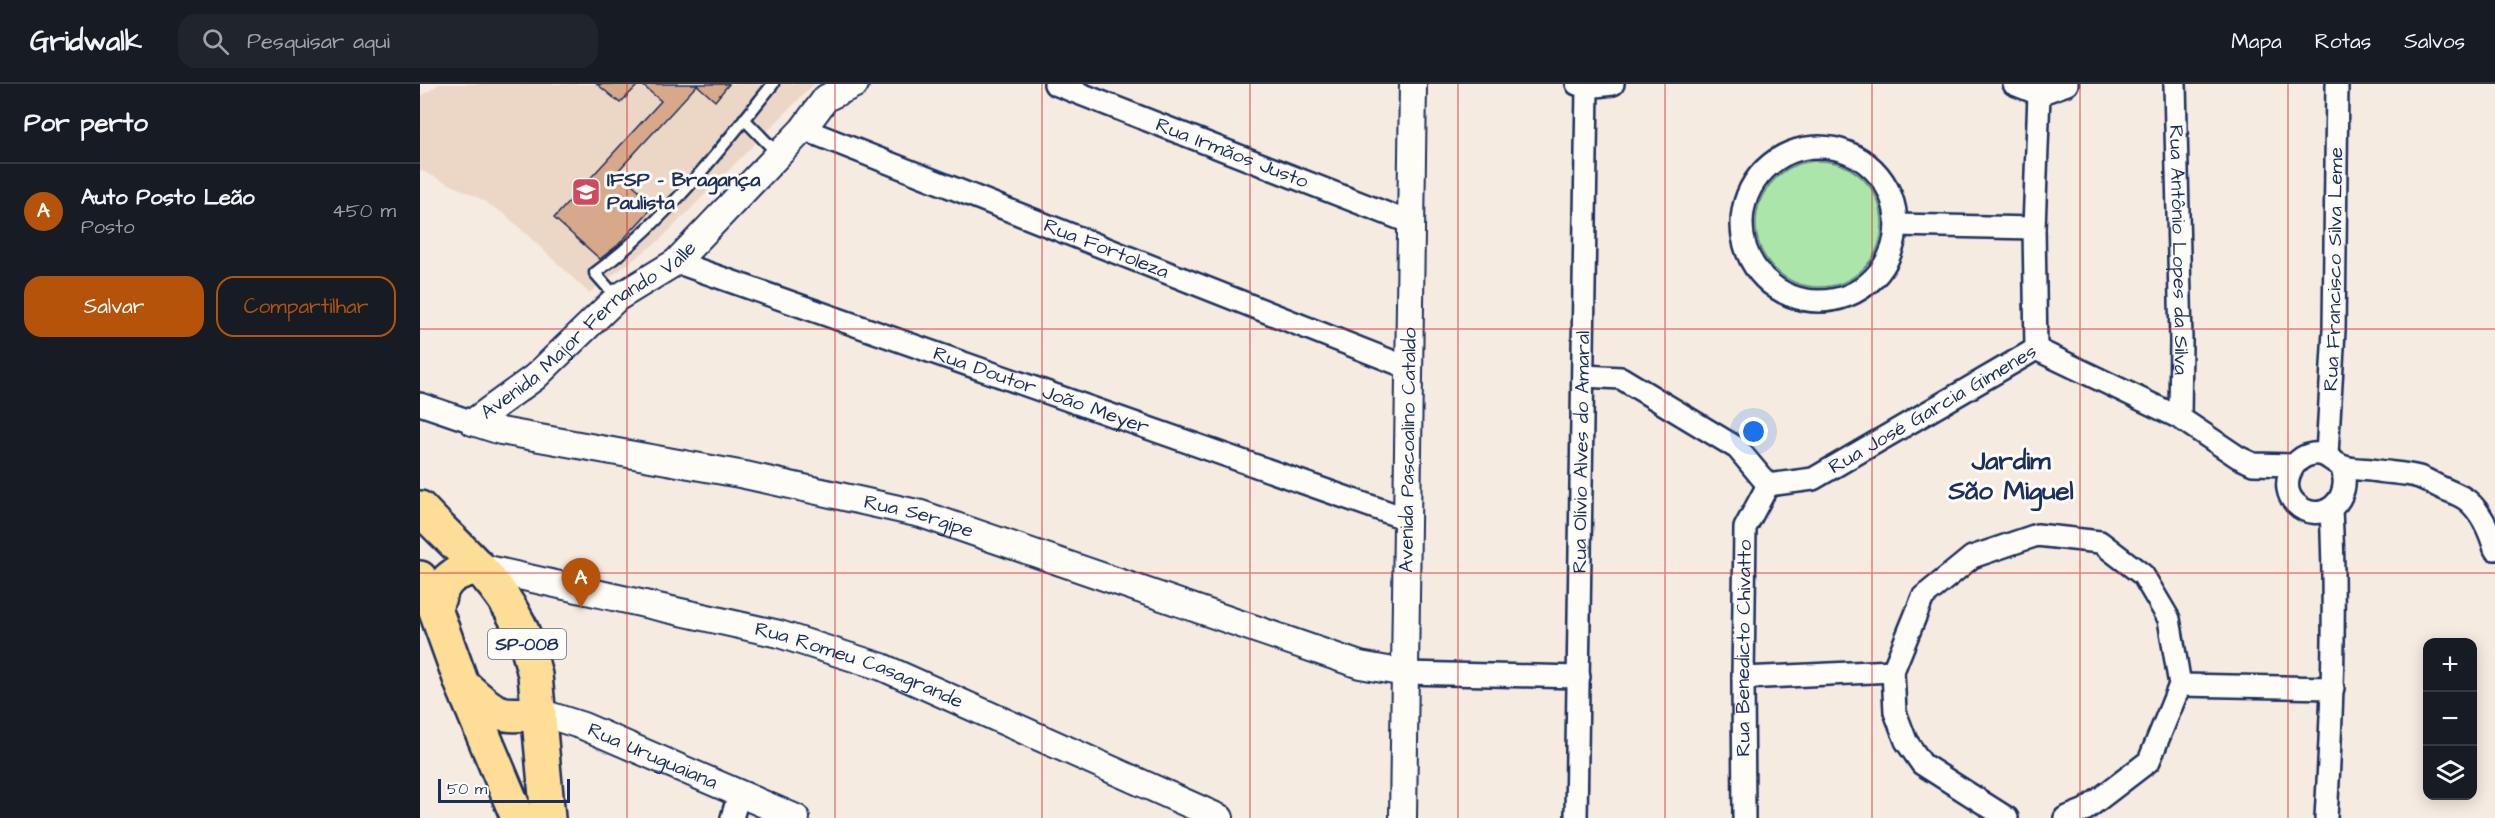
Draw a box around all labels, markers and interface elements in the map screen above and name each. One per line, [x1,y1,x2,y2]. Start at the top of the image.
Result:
search box [178,14,598,68]
text: Gridwalk [30,22,142,61]
icon: search [199,25,232,58]
text: Pesquisar aqui [247,26,390,57]
text: Mapa [2231,27,2282,56]
text: Rotas [2315,27,2371,56]
text: Salvos [2404,27,2465,56]
text: Por perto [24,105,148,141]
street label: Rua Irmãos Justo [1151,111,1312,196]
street label: Rua Antônio Lopes da Silva [2162,125,2195,375]
street label: Rua Francisco Silva Leme [2317,147,2350,392]
place label: IFSP - Bragança Paulista [607,166,761,217]
school or university icon: IFSP - Bragança Paulista [570,176,602,208]
text: Auto Posto Leão [81,182,255,213]
text: A [37,197,50,225]
text: 450 m [332,197,396,225]
street label: Rua Fortoleza [1040,211,1173,286]
text: Posto [81,213,134,241]
street label: Avenida Major Fernando Valle [475,235,703,426]
button: Salvar [24,276,204,337]
button: Compartilhar [216,276,396,337]
street label: Avenida Pascoalino Cataldo [1392,327,1424,573]
street label: Rua Olívio Alves do Amaral [1566,331,1597,574]
street label: Rua José Garcia Gimenes [1824,338,2042,481]
street label: Rua Doutor João Meyer [929,340,1153,441]
your location [1739,417,1768,446]
district label: Jardim São Miguel [1947,443,2074,512]
street label: Rua Sergipe [861,488,977,545]
street label: Rua Benedicto Chivatto [1729,539,1759,757]
pin: A [562,558,600,608]
street label: Rua Romeu Casagrande [752,615,968,716]
road number: SP-008 [488,629,566,659]
map controls [2423,638,2477,800]
button: + [2423,638,2477,692]
button: − [2423,692,2477,746]
street label: Rua Uruguaiana [583,716,722,797]
button: layers [2423,746,2477,800]
scale bar [438,776,570,804]
text: 50 m [447,778,487,800]

